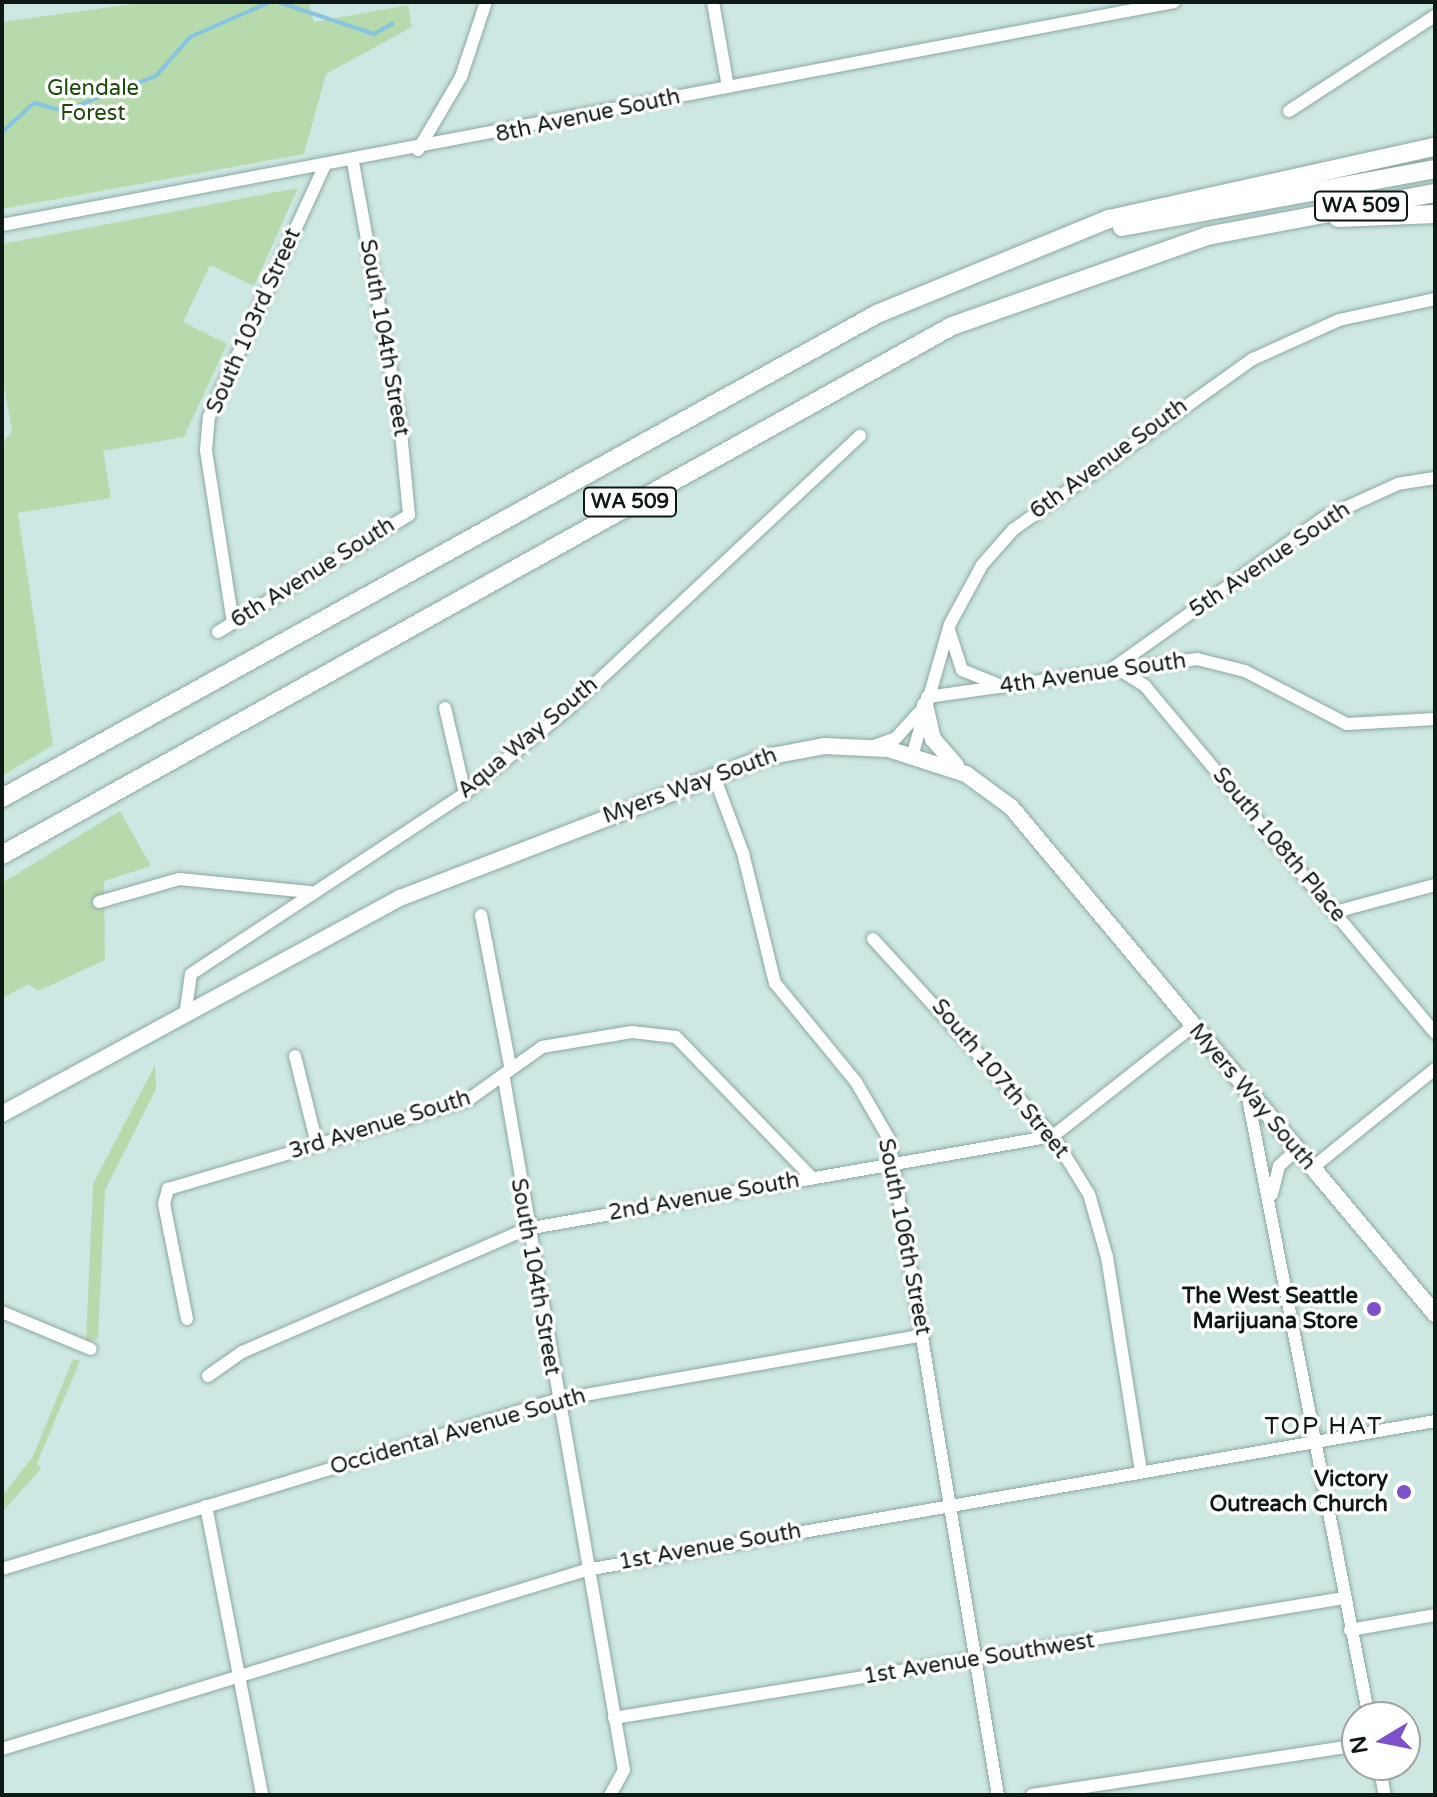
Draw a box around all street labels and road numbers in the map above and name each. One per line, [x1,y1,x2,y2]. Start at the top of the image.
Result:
street label: 8th Avenue South [493,84,683,148]
road number: WA 509 [1313,190,1409,222]
street label: South 103rd Street [201,224,307,418]
street label: South 104th Street [354,237,414,439]
street label: 6th Avenue South [1025,393,1193,525]
road number: WA 509 [582,486,678,518]
street label: 5th Avenue South [1185,497,1355,623]
street label: 6th Avenue South [226,512,400,634]
street label: 4th Avenue South [998,648,1188,700]
street label: Aqua Way South [453,672,603,804]
street label: Myers Way South [599,742,781,830]
street label: South 108th Place [1207,762,1351,928]
street label: South 107th Street [926,994,1074,1164]
street label: Myers Way South [1183,1018,1321,1176]
street label: 3rd Avenue South [286,1085,474,1165]
street label: South 106th Street [872,1136,936,1338]
street label: 2nd Avenue South [606,1167,802,1227]
street label: South 104th Street [505,1176,565,1378]
street label: Occidental Avenue South [327,1383,589,1481]
street label: 1st Avenue South [617,1518,803,1576]
street label: 1st Avenue Southwest [862,1628,1096,1690]

